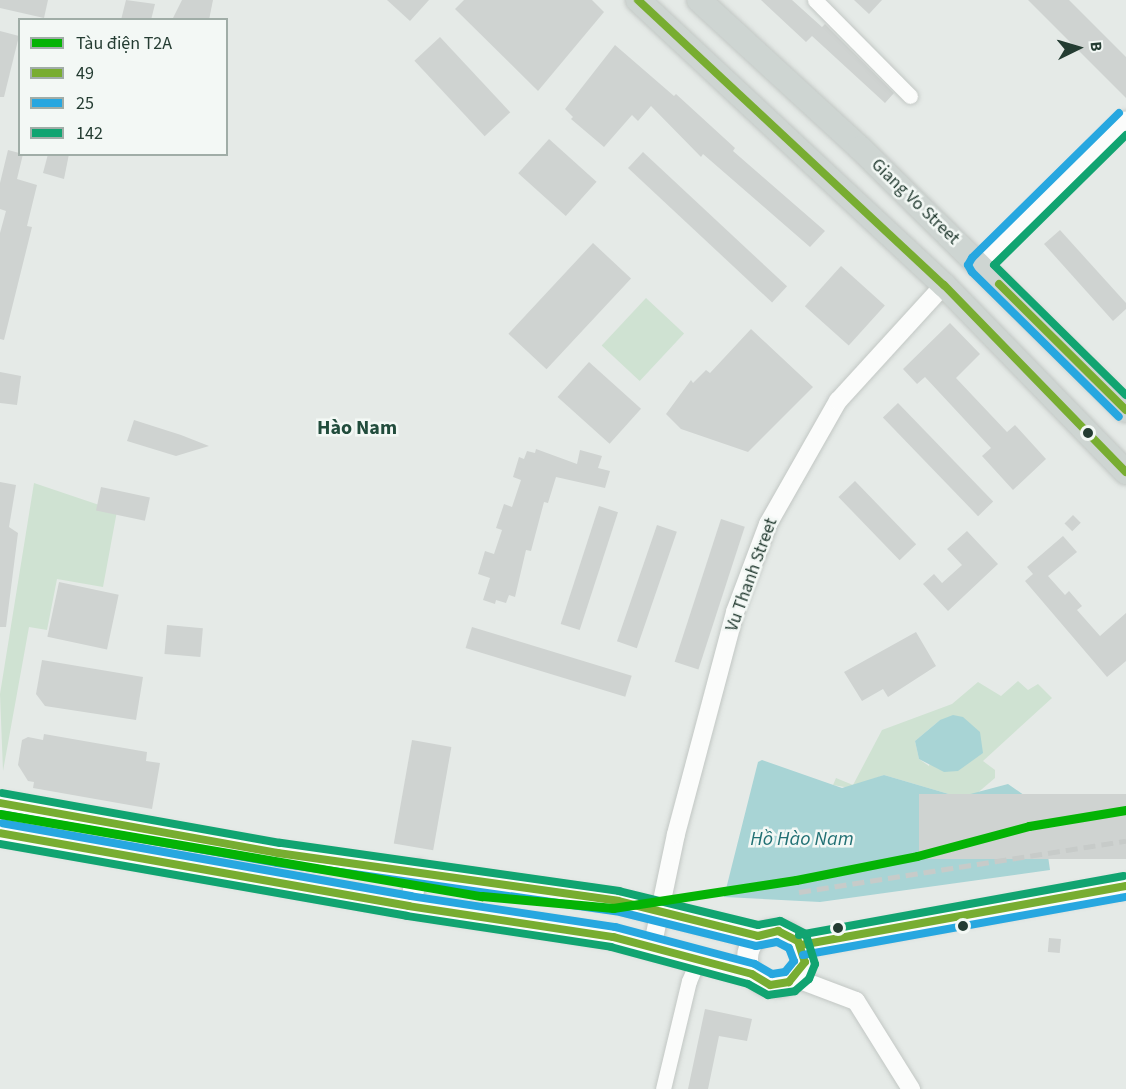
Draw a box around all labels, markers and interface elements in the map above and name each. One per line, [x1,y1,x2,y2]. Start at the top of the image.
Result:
legend [18,18,228,156]
north arrow [1048,18,1108,78]
text: Tàu điện T2A [76,31,172,56]
text: B [1085,41,1107,52]
text: 49 [76,61,94,86]
text: 25 [76,91,94,116]
text: 142 [76,121,103,146]
street label: Giang Vo Street [866,154,964,250]
district label: Hào Nam [317,416,397,440]
unlabelled marker [1082,427,1094,439]
street label: Vu Thanh Street [722,515,782,635]
water label: Hồ Hào Nam [750,827,854,851]
unlabelled marker [957,920,969,932]
unlabelled marker [832,922,844,934]

